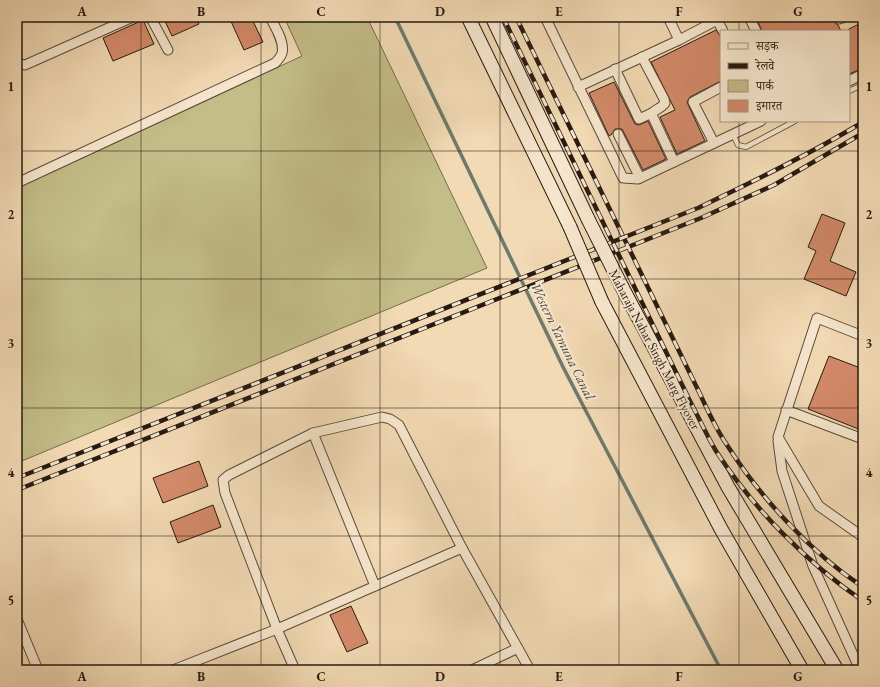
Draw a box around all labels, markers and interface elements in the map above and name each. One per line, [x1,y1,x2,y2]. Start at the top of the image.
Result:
text: A [76,3,87,20]
text: B [197,3,205,20]
text: C [316,3,326,20]
text: D [435,3,445,20]
text: E [555,3,563,20]
text: F [675,3,683,20]
text: G [793,3,803,20]
legend [720,30,850,122]
text: सड़क [755,38,780,54]
text: रेलवे [754,58,775,74]
text: 1 [8,78,15,95]
text: पार्क [755,78,775,94]
text: 1 [866,78,873,95]
text: इमारत [755,98,783,114]
text: 2 [8,206,15,223]
text: 2 [866,206,873,223]
street label: Maharaja Nahar Singh Marg Flyover [605,266,704,433]
water label: Western Yamuna Canal [527,279,600,404]
text: 3 [8,335,15,352]
text: 3 [866,335,873,352]
text: 4 [8,464,15,481]
text: 4 [866,464,873,481]
text: 5 [8,592,14,609]
text: 5 [866,592,872,609]
text: A [76,668,87,685]
text: B [197,668,205,685]
text: C [316,668,326,685]
text: D [435,668,445,685]
text: E [555,668,563,685]
text: F [675,668,683,685]
text: G [793,668,803,685]

